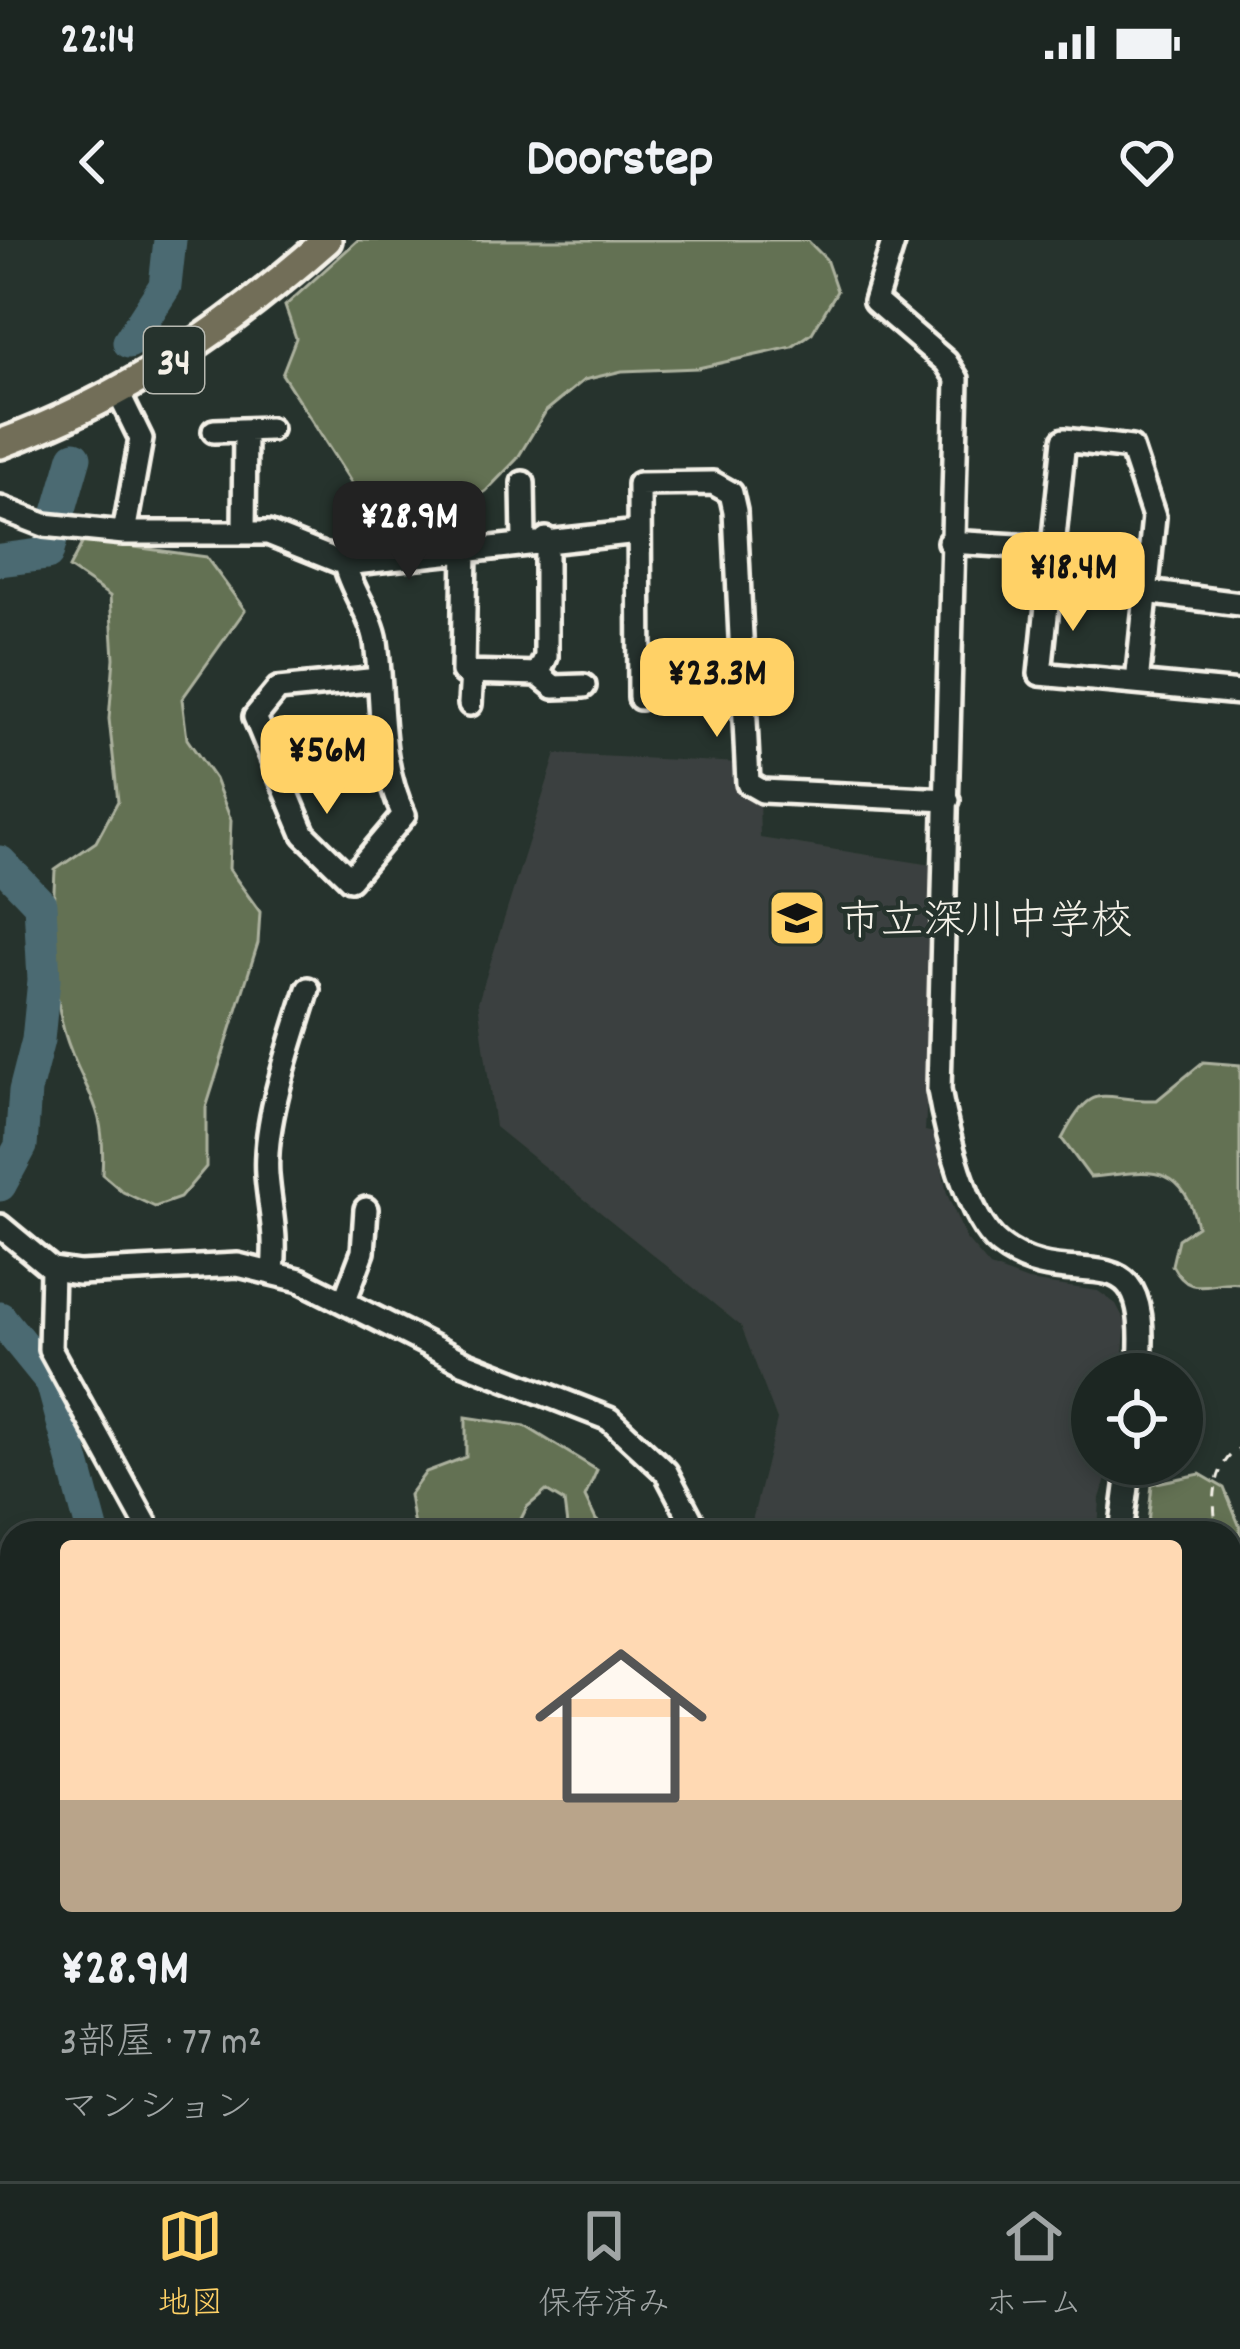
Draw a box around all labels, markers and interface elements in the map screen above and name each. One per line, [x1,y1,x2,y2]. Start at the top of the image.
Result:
text: 22:14 [60,10,135,74]
text: Doorstep [526,124,714,201]
icon: back [60,129,126,195]
icon: heart [1114,129,1180,195]
road number: 34 [144,327,204,393]
pin: ¥28.9M [311,481,507,583]
text: ¥28.9M [360,492,458,547]
pin: ¥18.4M [975,532,1171,634]
text: ¥18.4M [1029,543,1117,598]
pin: ¥23.3M [619,638,815,740]
text: ¥23.3M [667,649,767,704]
pin: ¥56M [256,715,398,817]
text: ¥56M [288,726,366,781]
school or university icon: 市立深川中学校 [766,887,828,949]
place label: 市立深川中学校 [839,895,1133,955]
map controls [1071,1353,1203,1485]
button: locate [1071,1353,1203,1485]
icon: home [513,1618,729,1834]
text: ¥28.9M [60,1936,189,2008]
text: 3部屋 · 77 m² [60,2018,262,2073]
text: マンション [60,2083,253,2138]
tab: 地図 [157,2203,223,2330]
tab: 保存済み [538,2203,670,2330]
tab: ホーム [985,2203,1083,2330]

